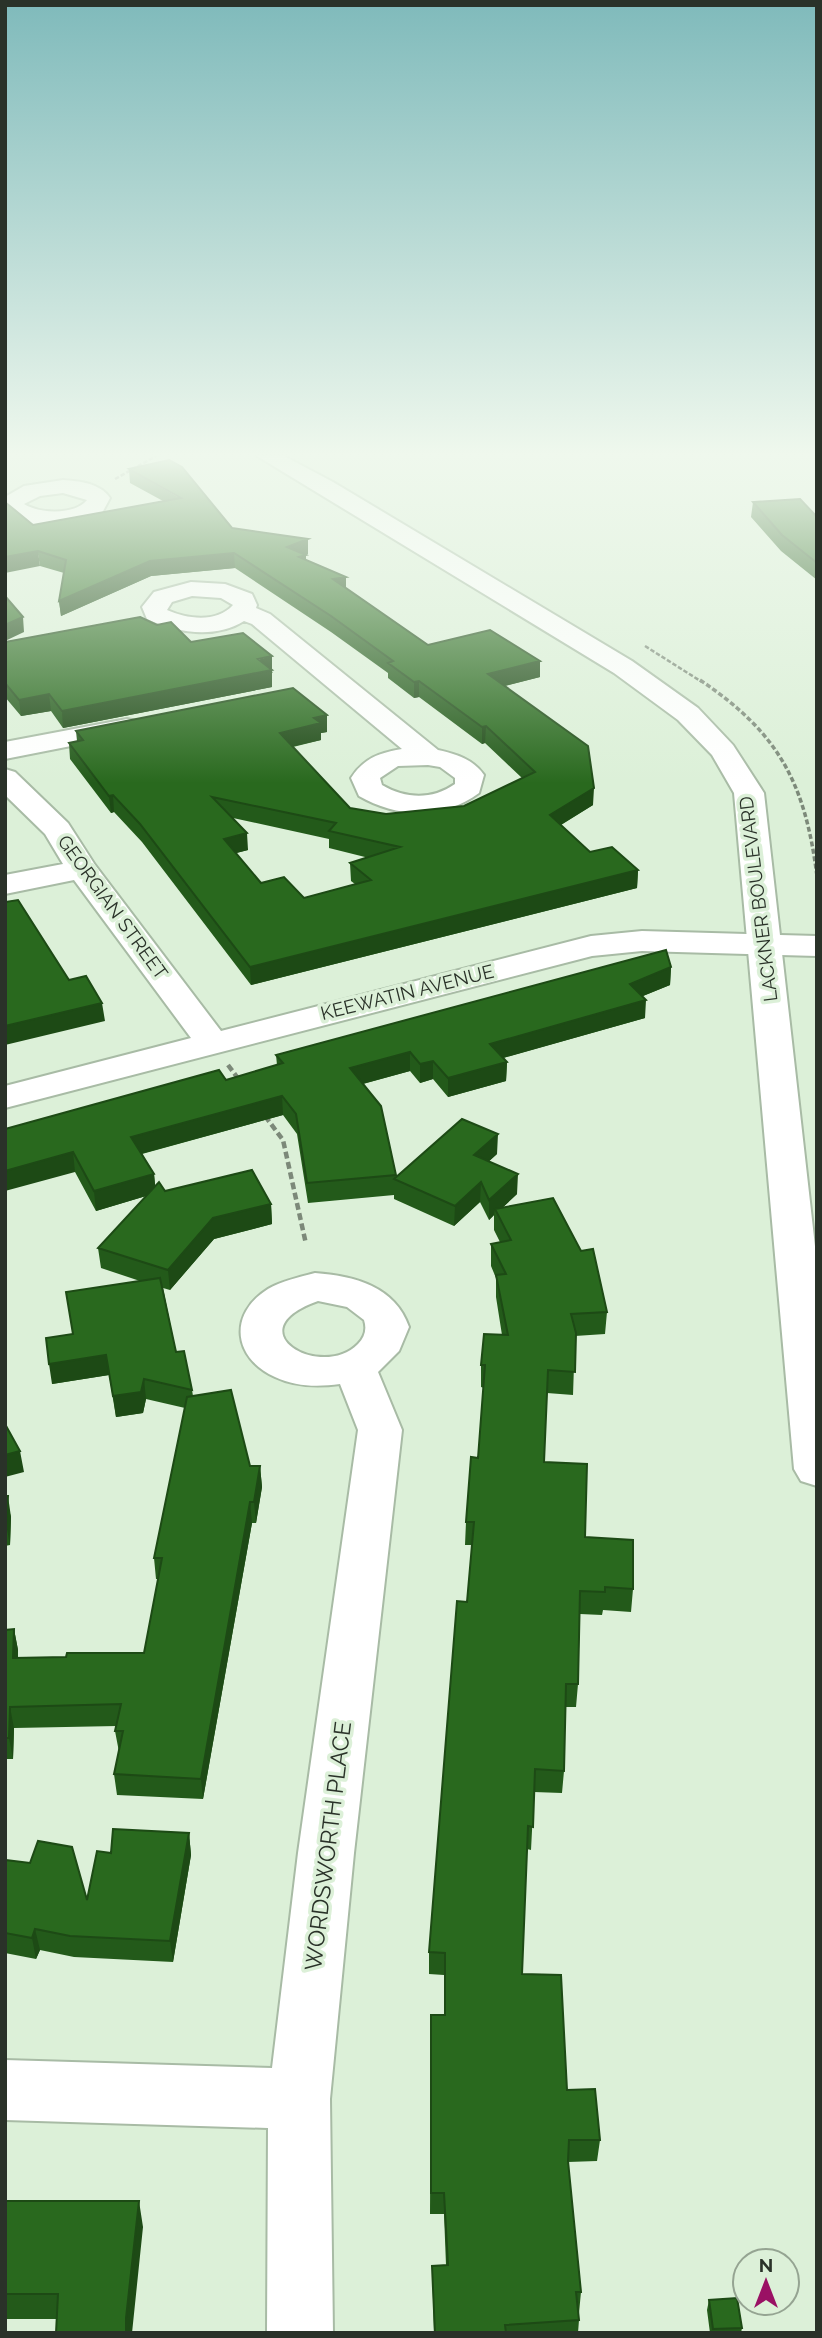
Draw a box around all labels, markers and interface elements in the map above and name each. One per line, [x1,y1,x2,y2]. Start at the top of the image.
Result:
street label: LACKNER BOULEVARD [734,795,782,1003]
street label: GEORGIAN STREET [53,831,173,984]
street label: KEEWATIN AVENUE [318,960,496,1024]
street label: WORDSWORTH PLACE [299,1720,356,1972]
north arrow [731,2247,801,2317]
text: N [759,2254,773,2276]

